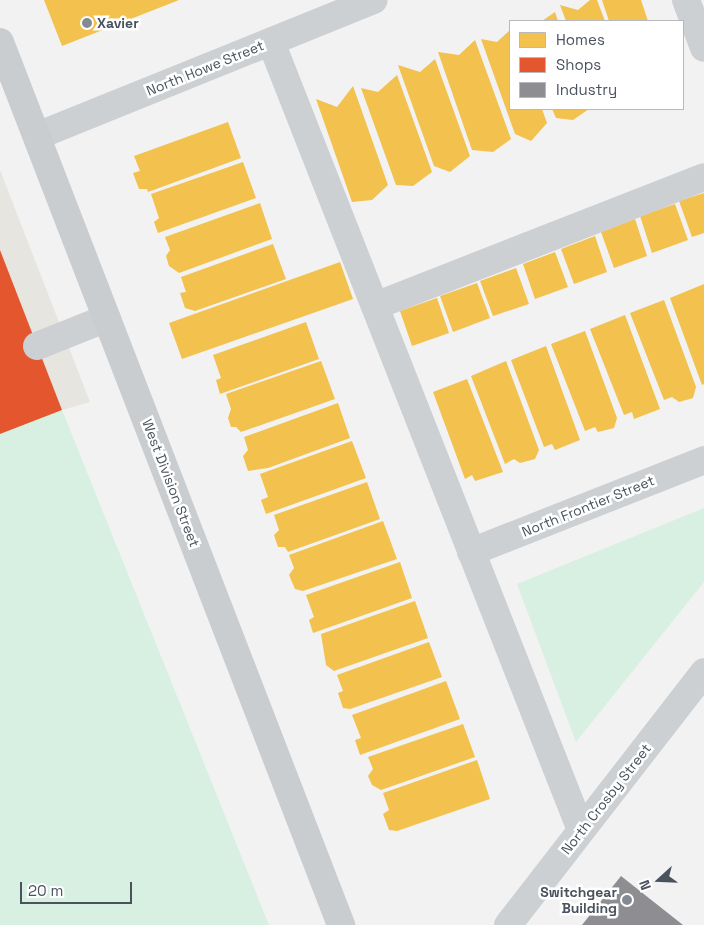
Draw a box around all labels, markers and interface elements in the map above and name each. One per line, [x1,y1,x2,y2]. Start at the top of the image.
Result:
place label: Xavier [97,15,139,31]
marker: Xavier [81,17,93,29]
legend [509,20,684,110]
text: Homes [556,30,605,49]
street label: North Howe Street [144,37,266,99]
text: Shops [556,55,601,74]
text: Industry [556,80,617,99]
street label: West Division Street [139,417,203,549]
street label: North Frontier Street [519,472,657,540]
street label: North Crosby Street [558,740,654,858]
north arrow [634,855,684,905]
scale bar [22,872,135,904]
text: N [635,878,655,893]
text: 20 m [28,881,63,900]
place label: Switchgear Building [540,884,617,916]
marker: Switchgear Building [621,894,633,906]

